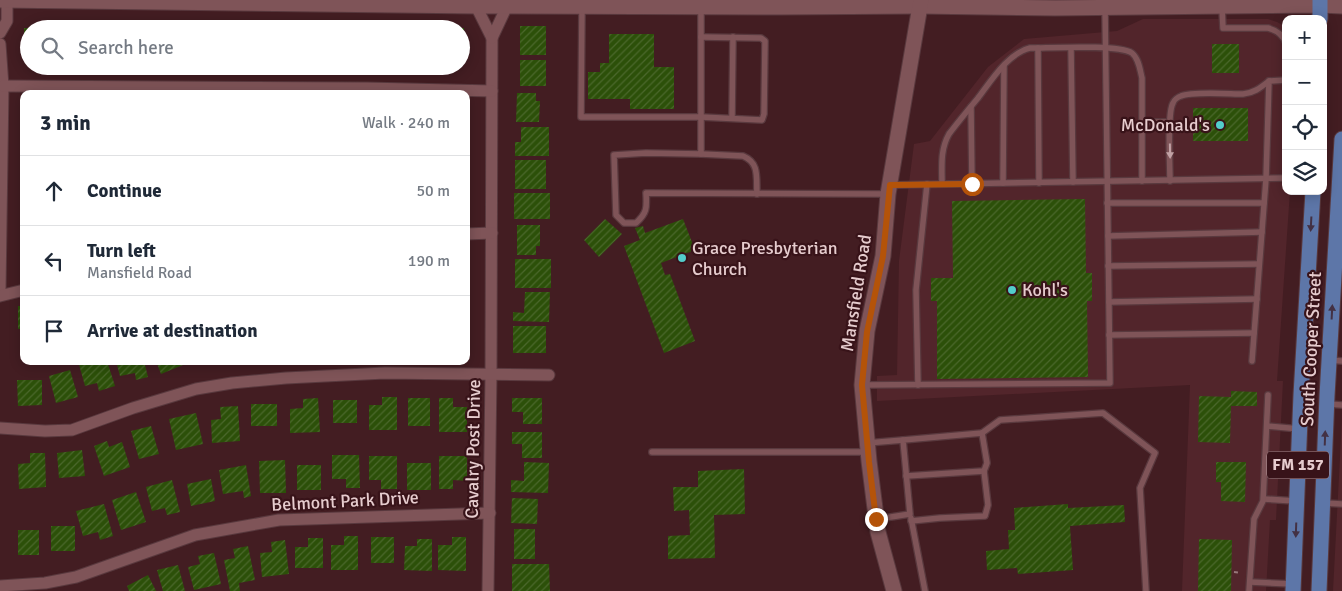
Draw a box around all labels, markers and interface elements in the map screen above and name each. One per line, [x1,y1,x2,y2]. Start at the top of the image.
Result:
map controls [1282,15,1327,195]
button: + [1282,15,1327,60]
search box [20,20,470,75]
icon: search [38,34,66,62]
text: Search here [78,36,174,60]
button: − [1282,60,1327,105]
button: locate [1282,105,1327,150]
text: 3 min [40,110,91,136]
text: Walk · 240 m [362,113,450,133]
place label: McDonald's [1121,114,1210,136]
marker: McDonald's [1214,119,1226,131]
one-way arrow [1166,144,1174,160]
button: layers [1282,150,1327,195]
route start [961,173,984,196]
icon: ahead [40,177,68,205]
text: Continue [87,179,162,203]
text: 50 m [416,181,450,201]
one-way arrow [1307,216,1315,232]
street label: Mansfield Road [836,233,876,353]
place label: Grace Presbyterian Church [692,237,838,280]
text: Turn left [87,239,156,263]
icon: left [40,247,68,275]
text: 190 m [408,251,450,271]
marker: Grace Presbyterian Church [676,252,688,264]
text: Mansfield Road [87,263,192,283]
street label: South Cooper Street [1296,271,1326,427]
place label: Kohl's [1022,279,1068,301]
marker: Kohl's [1006,284,1018,296]
one-way arrow [1328,303,1336,319]
icon: arrive [40,317,68,345]
text: Arrive at destination [87,319,258,343]
street label: Cavalry Post Drive [461,379,485,519]
one-way arrow [1321,430,1329,446]
road number: FM 157 [1267,452,1329,478]
street label: Belmont Park Drive [271,486,419,516]
route end [865,508,888,531]
one-way arrow [1291,523,1299,539]

